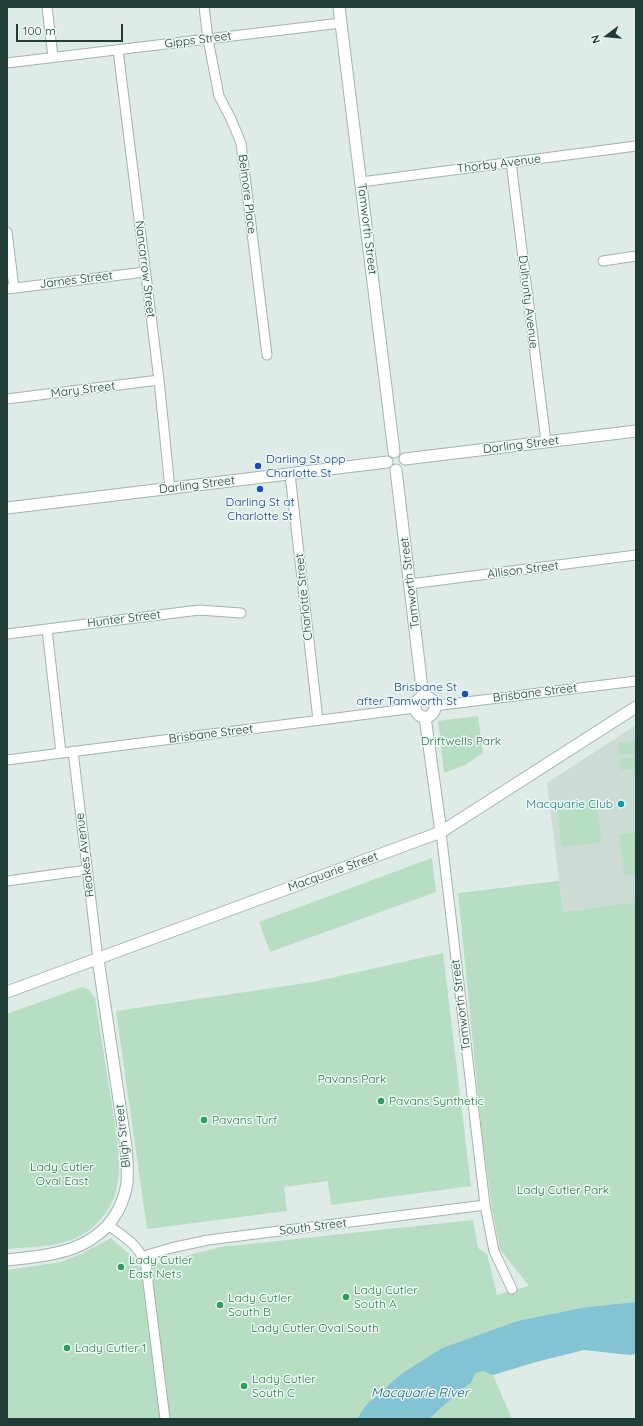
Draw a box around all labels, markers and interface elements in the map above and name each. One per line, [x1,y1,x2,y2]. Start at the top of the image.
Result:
scale bar [18,16,125,42]
north arrow [587,16,627,56]
text: 100 m [23,23,56,38]
street label: Gipps Street [164,29,232,51]
text: N [588,33,603,45]
street label: Thorby Avenue [456,152,542,176]
street label: Belmore Place [235,153,259,235]
street label: Tamworth Street [354,182,380,276]
street label: Nancarrow Street [132,220,158,318]
street label: Dulhunty Avenue [515,254,541,350]
street label: James Street [39,268,113,292]
street label: Mary Street [50,379,116,401]
street label: Darling Street [482,433,560,457]
place label: Darling St opp Charlotte St [266,452,345,480]
marker: Darling St opp Charlotte St [253,461,263,471]
street label: Darling Street [158,473,236,497]
marker: Darling St at Charlotte St [255,484,265,494]
place label: Darling St at Charlotte St [226,495,294,523]
street label: Tamworth Street [397,536,423,630]
street label: Charlotte Street [292,553,316,641]
street label: Allison Street [487,558,559,582]
street label: Hunter Street [86,607,162,631]
place label: Brisbane St after Tamworth St [357,680,457,708]
street label: Brisbane Street [492,681,578,705]
marker: Brisbane St after Tamworth St [460,689,470,699]
street label: Brisbane Street [168,722,254,746]
park label: Driftwells Park [421,734,501,748]
place label: Macquarie Club [526,797,613,811]
marker: Macquarie Club [616,799,626,809]
street label: Reakes Avenue [73,812,97,898]
street label: Macquarie Street [286,849,380,895]
street label: Tamworth Street [448,958,474,1052]
park label: Pavans Park [317,1072,387,1086]
place label: Pavans Synthetic [389,1094,484,1108]
marker: Pavans Synthetic [376,1096,386,1106]
street label: Bligh Street [113,1104,133,1168]
place label: Pavans Turf [212,1113,277,1127]
marker: Pavans Turf [199,1115,209,1125]
park label: Lady Cutler Oval East [30,1160,94,1188]
park label: Lady Cutler Park [517,1183,609,1197]
street label: South Street [278,1216,348,1238]
place label: Lady Cutler East Nets [129,1253,193,1281]
marker: Lady Cutler East Nets [116,1262,126,1272]
place label: Lady Cutler South A [354,1283,418,1311]
place label: Lady Cutler South B [228,1291,292,1319]
marker: Lady Cutler South A [341,1292,351,1302]
marker: Lady Cutler South B [215,1300,225,1310]
park label: Lady Cutler Oval South [251,1321,379,1335]
place label: Lady Cutler 1 [75,1341,147,1355]
marker: Lady Cutler 1 [62,1343,72,1353]
place label: Lady Cutler South C [252,1372,316,1400]
marker: Lady Cutler South C [239,1381,249,1391]
water label: Macquarie River [371,1385,469,1401]

